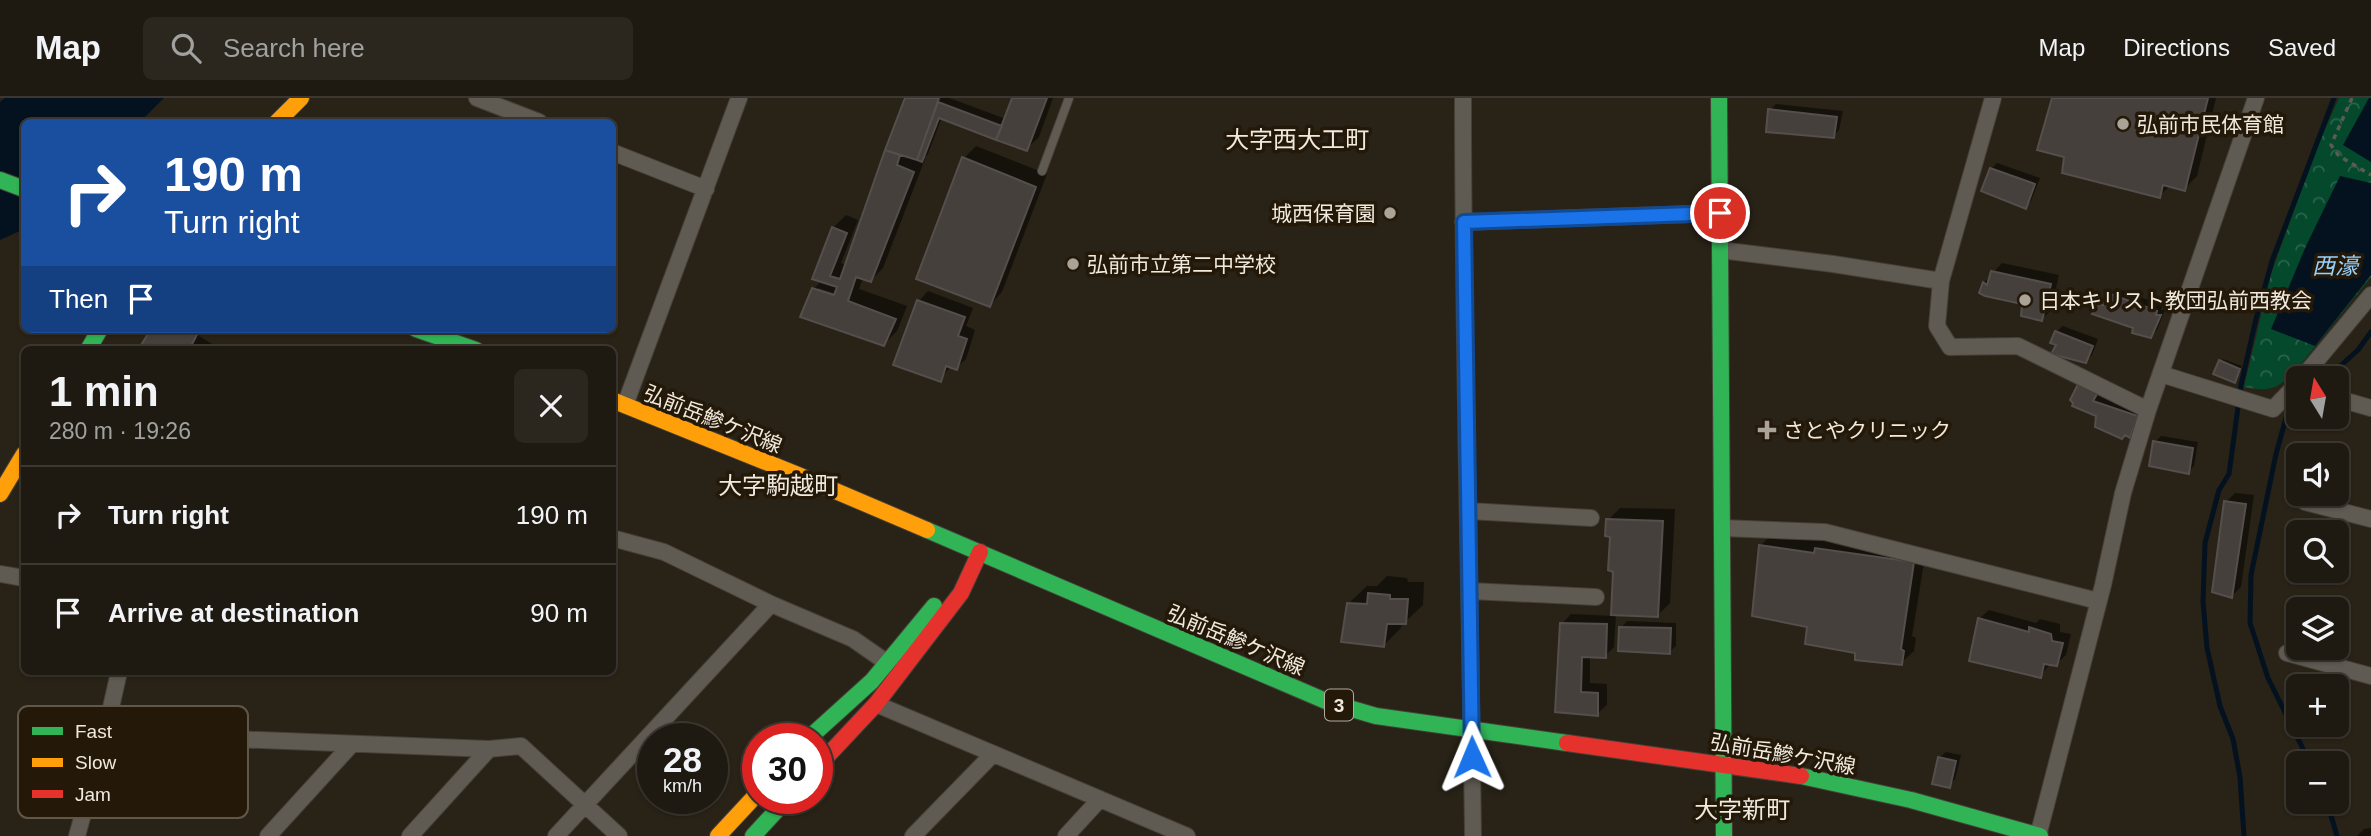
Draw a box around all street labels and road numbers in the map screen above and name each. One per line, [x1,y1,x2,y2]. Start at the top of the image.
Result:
street label: 弘前岳鰺ケ沢線 [641,381,785,457]
street label: 弘前岳鰺ケ沢線 [1164,601,1308,679]
road number: 3 [1325,690,1353,720]
street label: 弘前岳鰺ケ沢線 [1709,730,1857,778]

